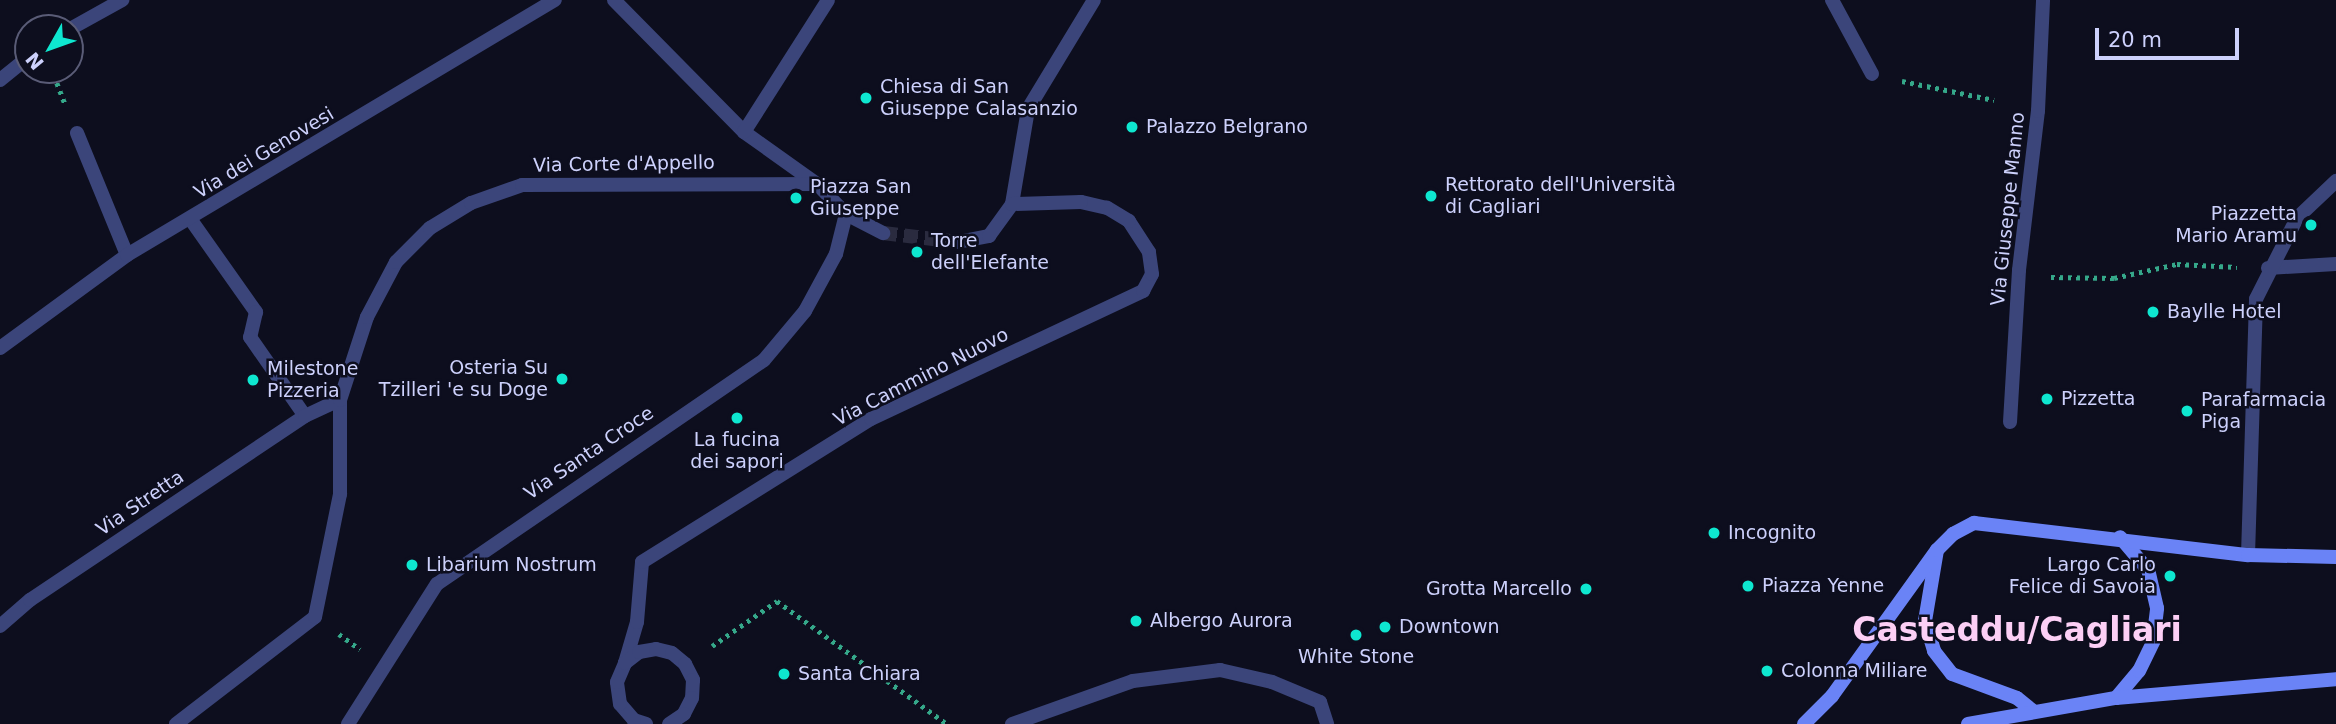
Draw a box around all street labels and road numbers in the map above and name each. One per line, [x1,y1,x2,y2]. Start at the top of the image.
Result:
street label: Via dei Genovesi [190,102,338,204]
street label: Via Giuseppe Manno [1986,111,2030,307]
street label: Via Corte d'Appello [533,151,715,177]
street label: Via Cammino Nuovo [830,323,1012,431]
street label: Via Santa Croce [520,401,658,505]
street label: Via Stretta [92,465,188,541]

